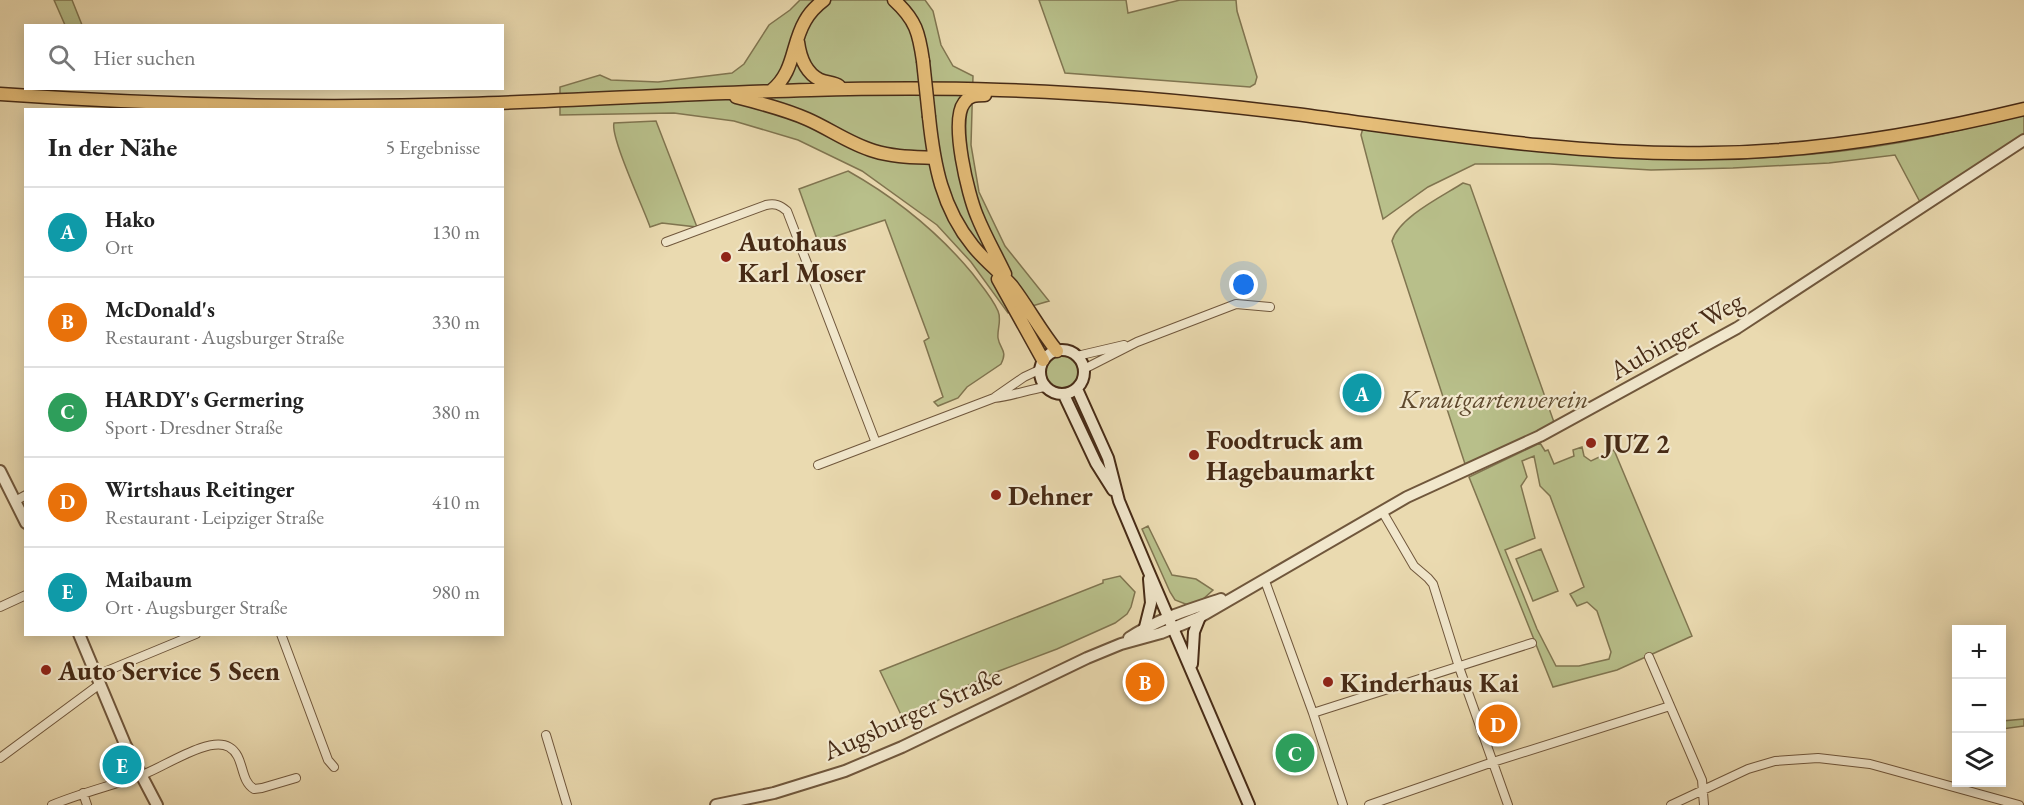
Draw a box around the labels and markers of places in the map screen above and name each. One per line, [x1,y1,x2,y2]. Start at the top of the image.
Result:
place label: Autohaus Karl Moser [737,224,866,290]
marker: Autohaus Karl Moser [719,250,733,264]
pin: A [1342,370,1382,416]
place label: Foodtruck am Hagebaumarkt [1206,422,1375,488]
place label: JUZ 2 [1600,426,1670,461]
marker: JUZ 2 [1584,436,1598,450]
marker: Foodtruck am Hagebaumarkt [1187,448,1201,462]
place label: Dehner [1008,478,1094,513]
marker: Dehner [989,488,1003,502]
place label: Auto Service 5 Seen [57,653,280,688]
pin: B [1126,660,1164,704]
marker: Auto Service 5 Seen [39,663,53,677]
place label: Kinderhaus Kai [1340,665,1519,700]
marker: Kinderhaus Kai [1321,675,1335,689]
pin: D [1478,702,1518,746]
pin: C [1276,730,1314,776]
pin: E [102,742,142,788]

